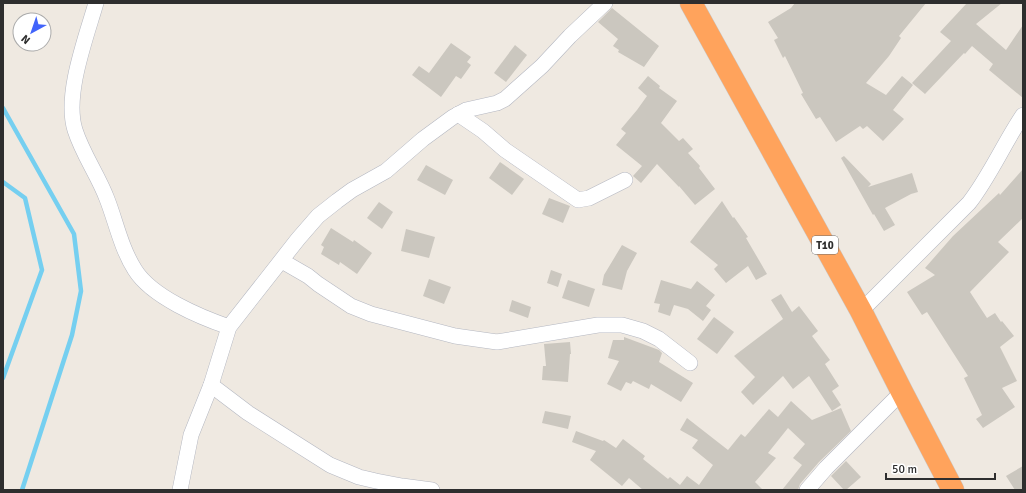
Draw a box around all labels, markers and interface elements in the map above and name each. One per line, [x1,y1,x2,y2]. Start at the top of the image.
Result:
north arrow [12,12,52,52]
text: N [19,32,33,47]
road number: T10 [812,236,838,254]
scale bar [886,455,995,481]
text: 50 m [892,462,917,477]

